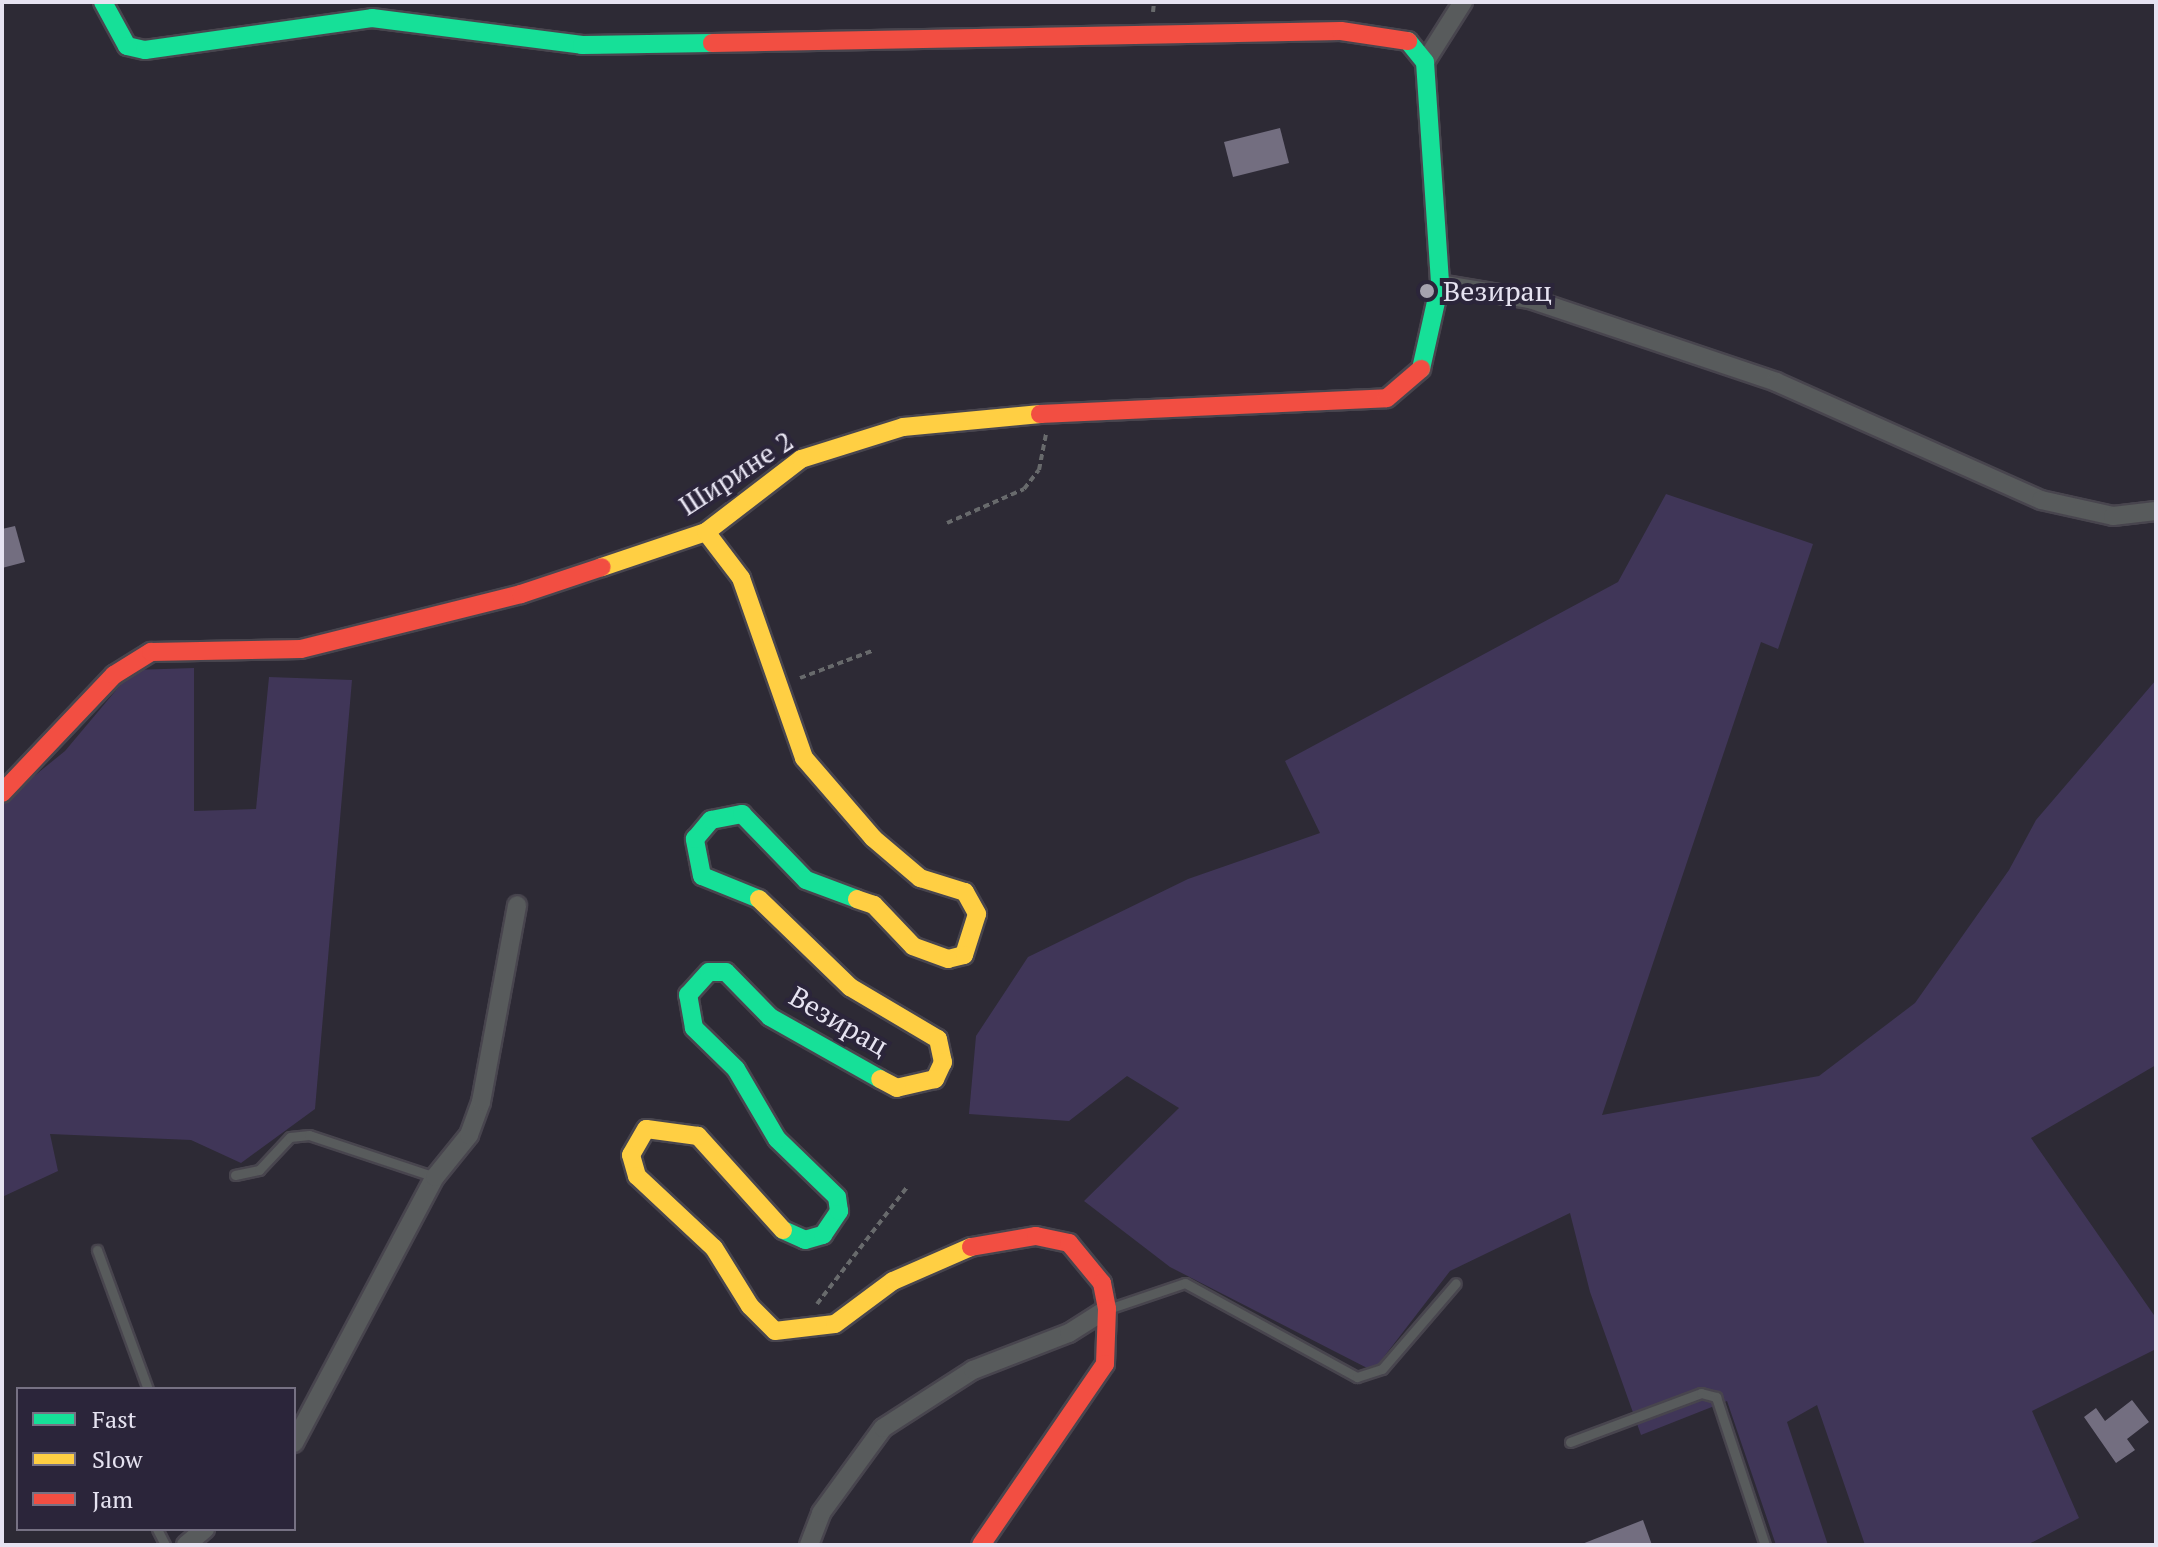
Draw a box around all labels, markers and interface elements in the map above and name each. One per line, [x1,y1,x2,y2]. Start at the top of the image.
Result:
place label: Везирац [1443,274,1552,308]
marker: Везирац [1418,282,1436,300]
street label: Ширине 2 [673,424,799,522]
street label: Везирац [783,979,895,1063]
legend [16,1387,296,1531]
text: Fast [92,1403,136,1435]
text: Slow [92,1443,143,1475]
text: Jam [92,1483,133,1515]

